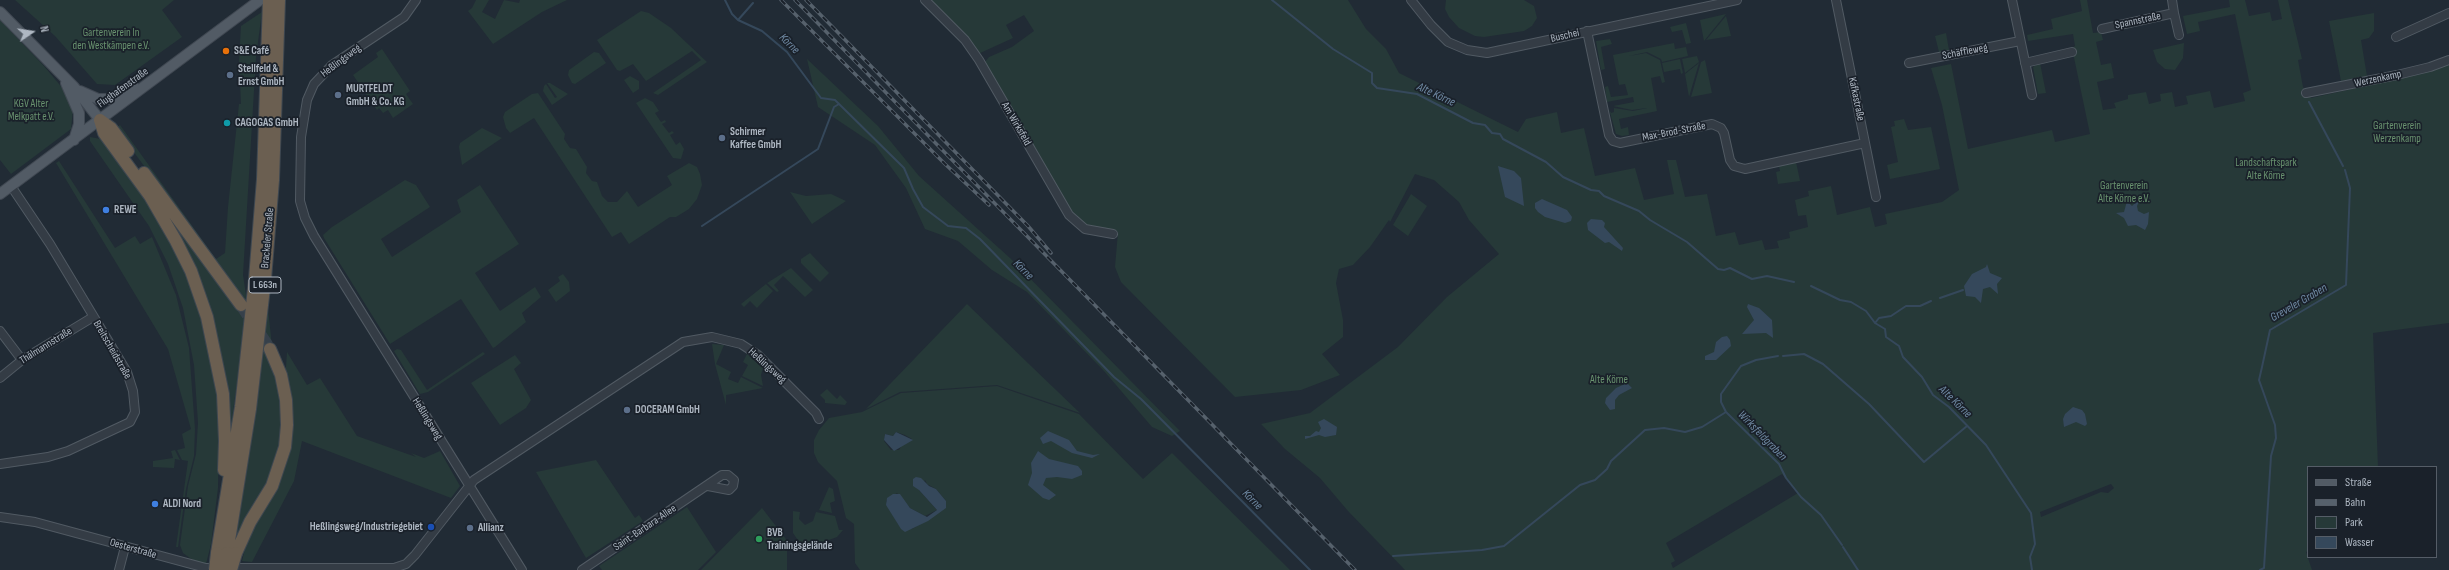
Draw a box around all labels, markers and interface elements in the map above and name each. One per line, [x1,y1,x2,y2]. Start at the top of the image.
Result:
street label: Spannstraße [2114,10,2162,32]
north arrow [12,12,52,52]
text: N [37,25,51,34]
park label: Gartenverein In den Westkämpen e.V. [73,26,149,52]
street label: Buschei [1549,26,1581,46]
water label: Körne [776,31,802,57]
street label: Schäffleweg [1941,41,1989,63]
street label: Heßlingsweg [318,42,364,80]
place label: S&E Café [234,44,269,58]
marker: S&E Café [221,46,231,56]
place label: Stellfeld & Ernst GmbH [238,62,284,88]
street label: Flughafenstraße [95,65,151,111]
street label: Werzenkamp [2353,68,2403,90]
marker: Stellfeld & Ernst GmbH [225,70,235,80]
street label: Kafkastraße [1845,76,1867,122]
water label: Alte Körne [1415,80,1457,110]
place label: MURTFELDT GmbH & Co. KG [346,82,404,108]
marker: MURTFELDT GmbH & Co. KG [333,90,343,100]
park label: KGV Alter Melkpatt e.V. [8,97,54,123]
street label: Am Wirksfeld [998,100,1034,148]
place label: CAGOGAS GmbH [235,116,299,130]
marker: CAGOGAS GmbH [222,118,232,128]
street label: Max-Brod-Straße [1641,119,1707,145]
park label: Gartenverein Werzenkamp [2373,119,2421,145]
place label: Schirmer Kaffee GmbH [730,125,781,151]
marker: Schirmer Kaffee GmbH [717,133,727,143]
park label: Landschaftspark Alte Körne [2235,156,2297,182]
park label: Gartenverein Alte Körne e.V. [2098,179,2150,205]
place label: REWE [114,203,137,217]
marker: REWE [101,205,111,215]
street label: Brackeler Straße [259,207,277,269]
water label: Körne [1010,257,1036,283]
road number: L 663n [249,277,281,293]
water label: Greveler Graben [2268,281,2330,325]
street label: Breitscheidstraße [90,318,134,382]
street label: Thälmannstraße [17,325,75,367]
street label: Heßlingsweg [745,345,789,387]
park label: Alte Körne [1590,373,1628,387]
water label: Alte Körne [1935,383,1975,421]
street label: Heßlingsweg [409,396,445,442]
place label: DOCERAM GmbH [635,403,700,417]
marker: DOCERAM GmbH [622,405,632,415]
water label: Wirksfeldgraben [1734,408,1790,464]
legend [2307,466,2437,558]
text: Straße [2345,475,2372,490]
water label: Körne [1239,487,1265,513]
text: Bahn [2345,495,2365,510]
place label: ALDI Nord [163,497,201,511]
marker: ALDI Nord [150,499,160,509]
street label: Saint-Barbara-Allee [611,502,679,554]
text: Park [2345,515,2363,530]
place label: Heßlingsweg/Industriegebiet [310,520,423,534]
place label: Allianz [478,521,504,535]
marker: Heßlingsweg/Industriegebiet [426,522,436,532]
marker: Allianz [465,523,475,533]
place label: BVB Trainingsgelände [767,526,832,552]
marker: BVB Trainingsgelände [754,534,764,544]
text: Wasser [2345,535,2374,550]
street label: Oesterstraße [108,536,158,562]

